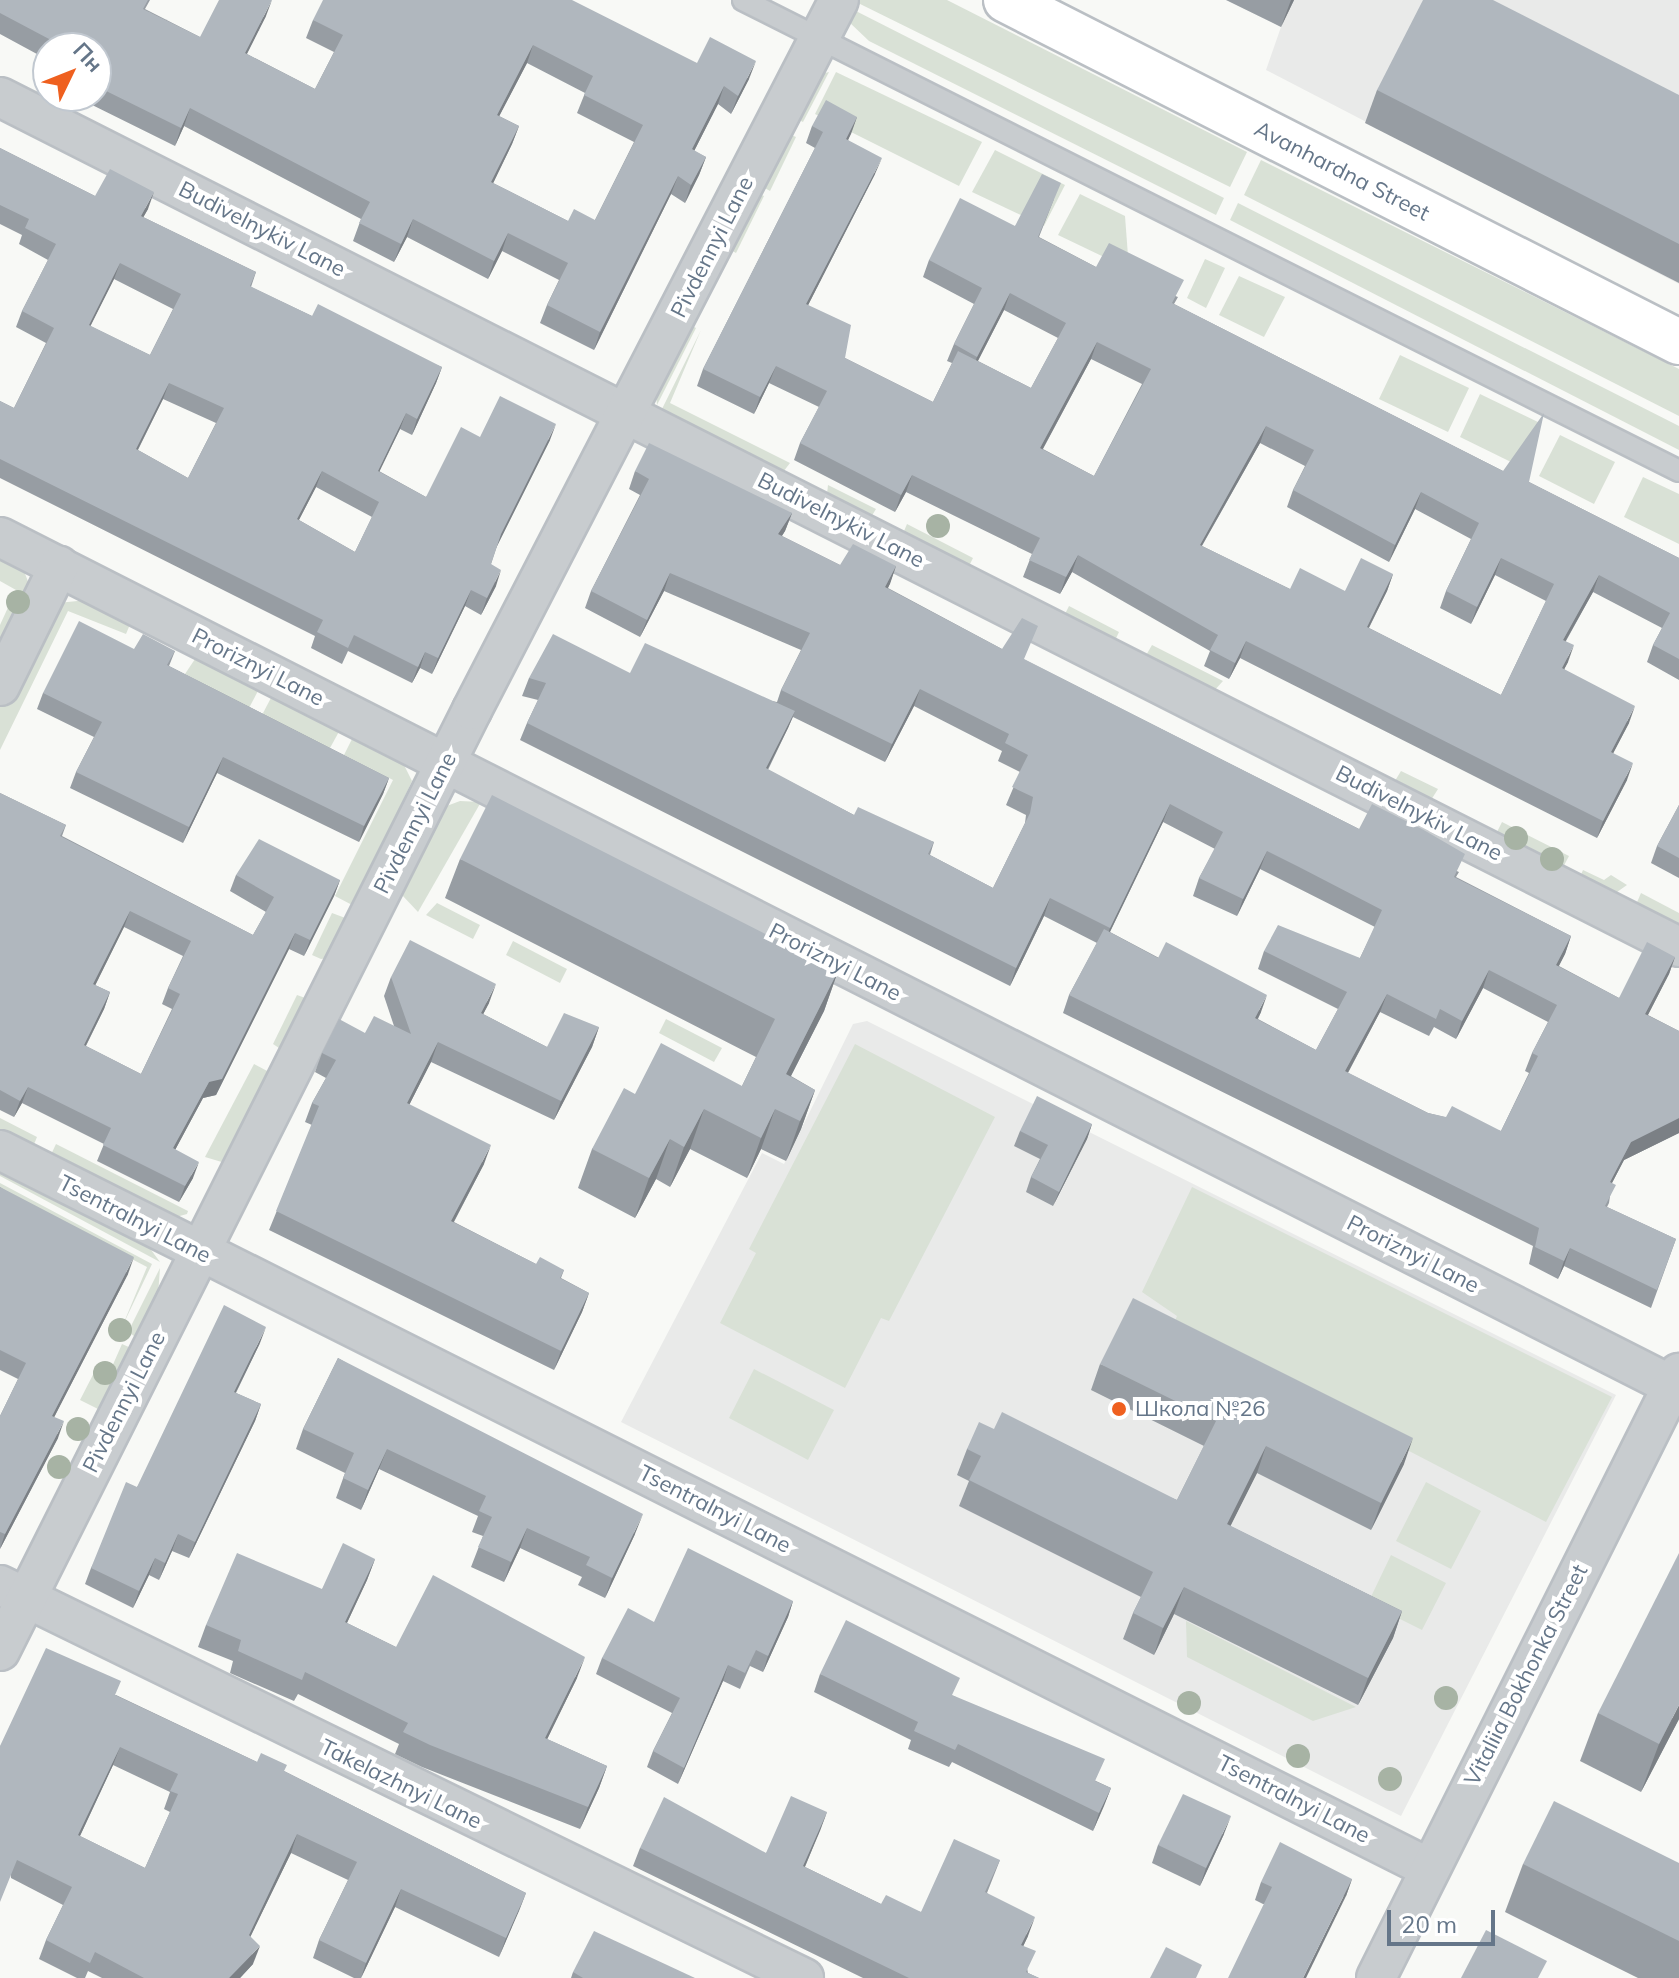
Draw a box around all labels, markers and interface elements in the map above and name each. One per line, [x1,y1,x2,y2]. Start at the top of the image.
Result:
north arrow [32,32,112,112]
text: Пн [67,36,109,78]
street label: Avanhardna Street [1250,115,1434,227]
street label: Pivdennyi Lane [665,172,759,322]
street label: Budivelnykiv Lane [174,176,350,282]
street label: Budivelnykiv Lane [753,467,929,573]
street label: Proriznyi Lane [188,622,328,712]
street label: Pivdennyi Lane [368,748,462,898]
street label: Budivelnykiv Lane [1331,760,1507,866]
street label: Proriznyi Lane [765,917,905,1007]
street label: Tsentralnyi Lane [55,1169,215,1269]
street label: Proriznyi Lane [1343,1209,1483,1299]
street label: Pivdennyi Lane [77,1327,171,1477]
place label: Школа №26 [1135,1396,1266,1422]
marker: Школа №26 [1110,1400,1128,1418]
street label: Tsentralnyi Lane [635,1459,795,1559]
street label: Vitaliia Bokhonka Street [1459,1560,1593,1790]
street label: Takelazhnyi Lane [316,1734,486,1834]
street label: Tsentralnyi Lane [1214,1749,1374,1849]
scale bar [1391,1894,1499,1944]
text: 20 m [1401,1909,1457,1939]

